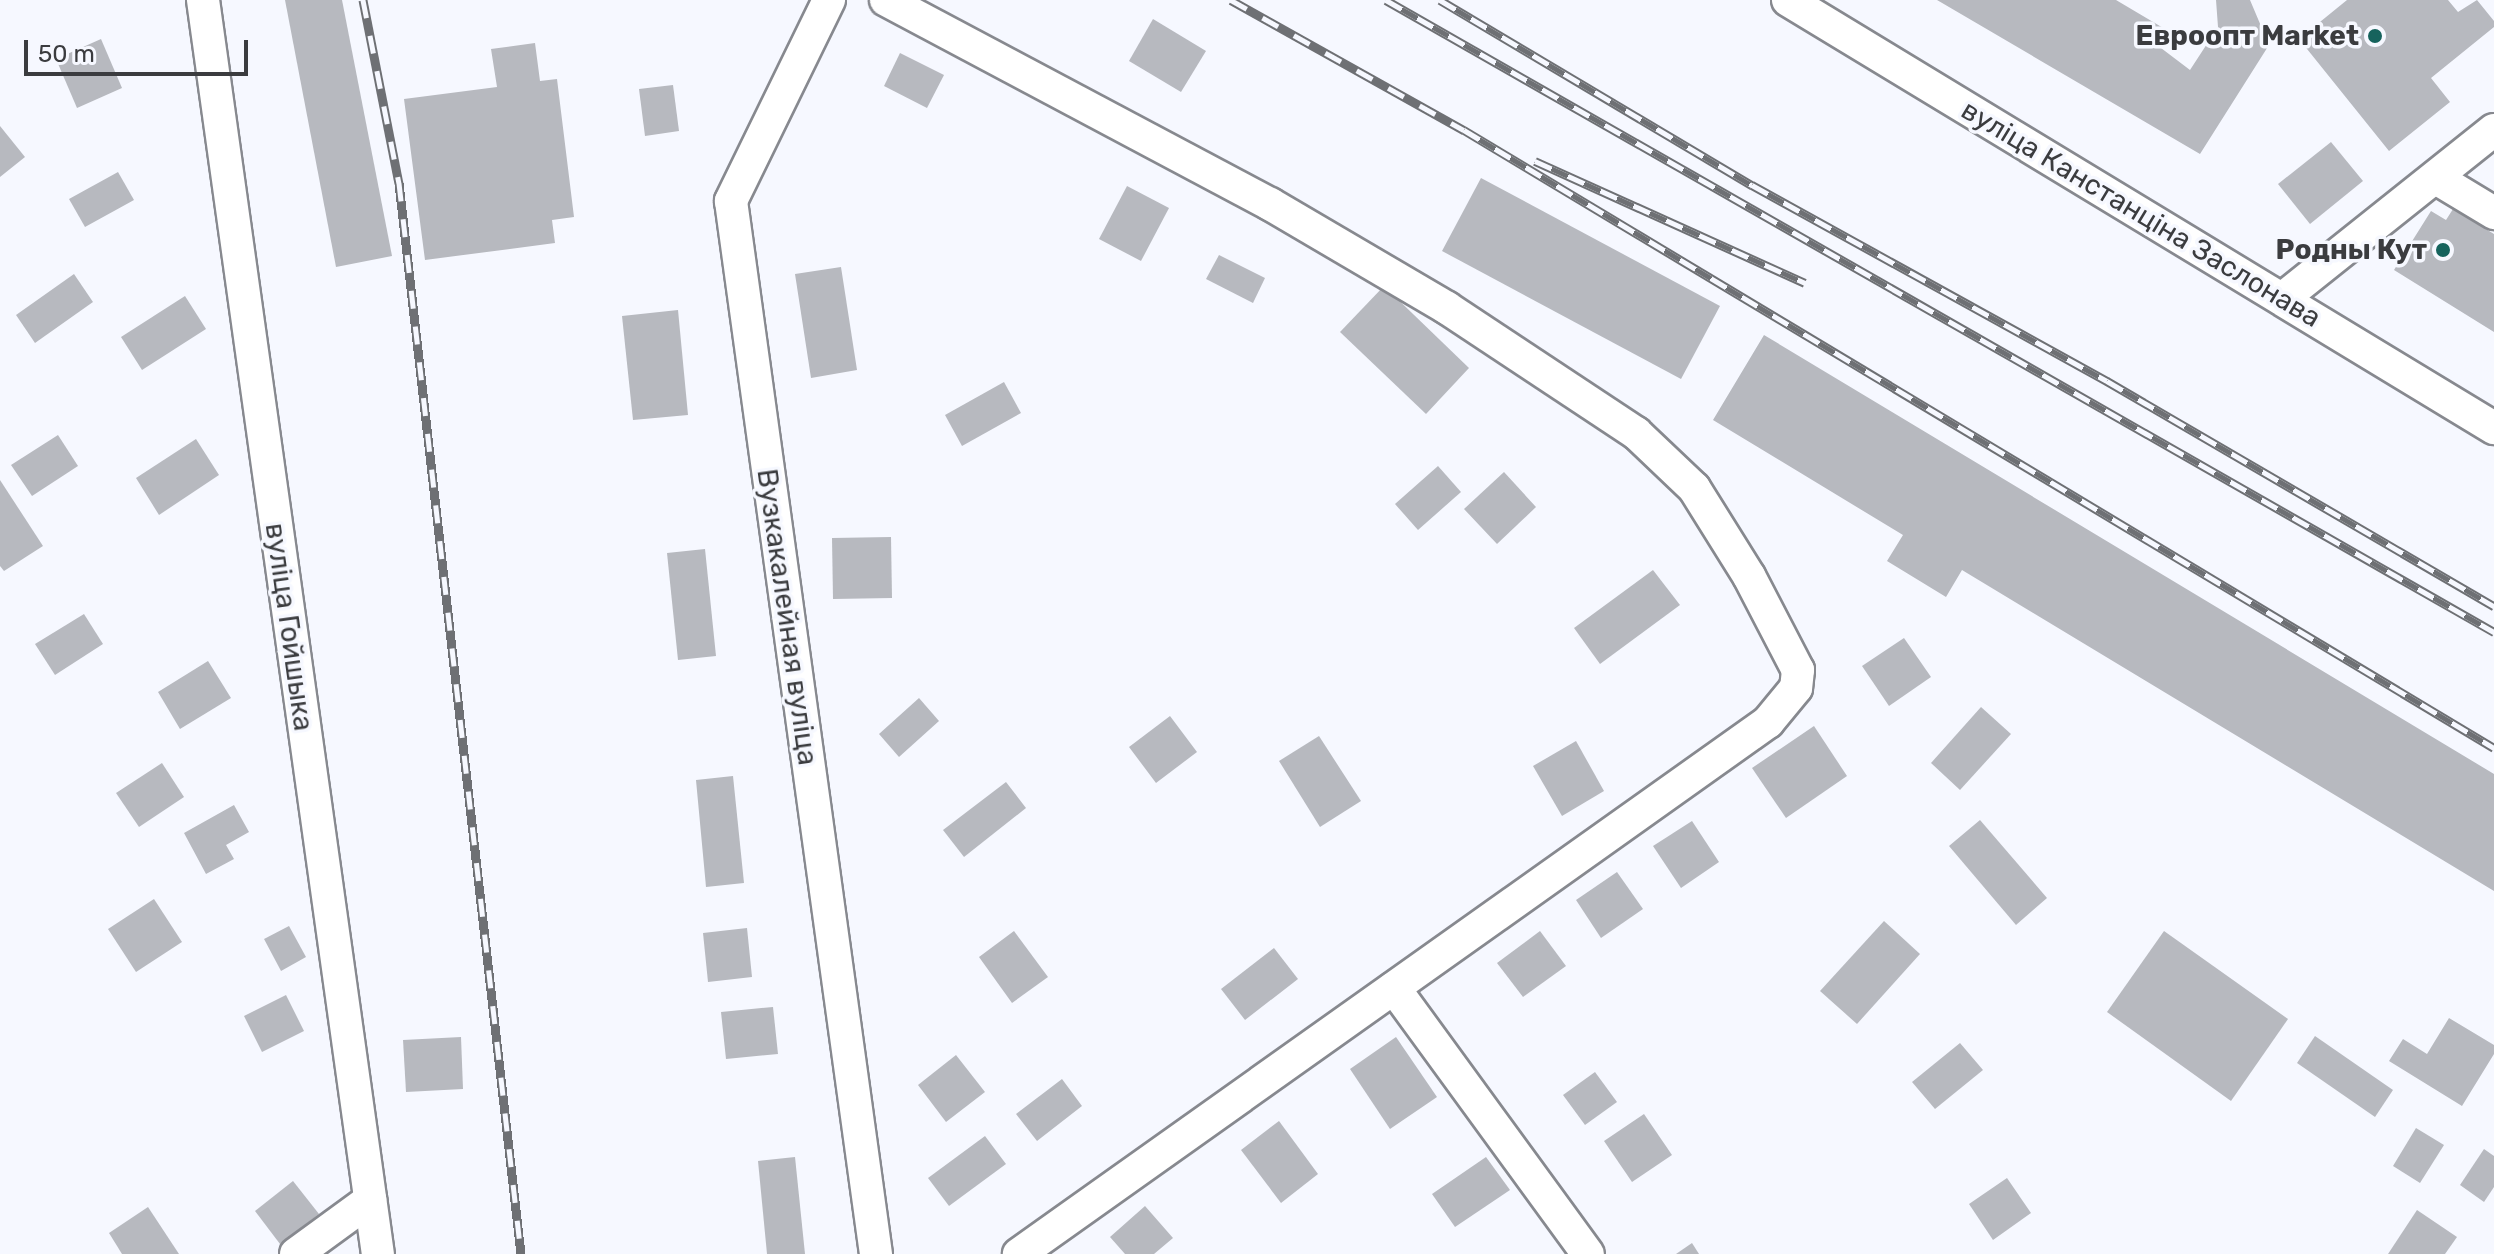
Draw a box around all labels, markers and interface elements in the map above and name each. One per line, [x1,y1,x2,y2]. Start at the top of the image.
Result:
place label: Евроопт Market [2135,19,2359,53]
scale bar [28,24,252,74]
marker: Евроопт Market [2366,27,2384,45]
text: 50 m [38,40,95,68]
street label: вуліца Канстанціна Заслонава [1955,93,2327,335]
place label: Родны Кут [2276,233,2427,267]
marker: Родны Кут [2434,241,2452,259]
street label: Вузкакалейная вуліца [750,467,824,767]
street label: вуліца Гойшыка [258,521,320,733]

